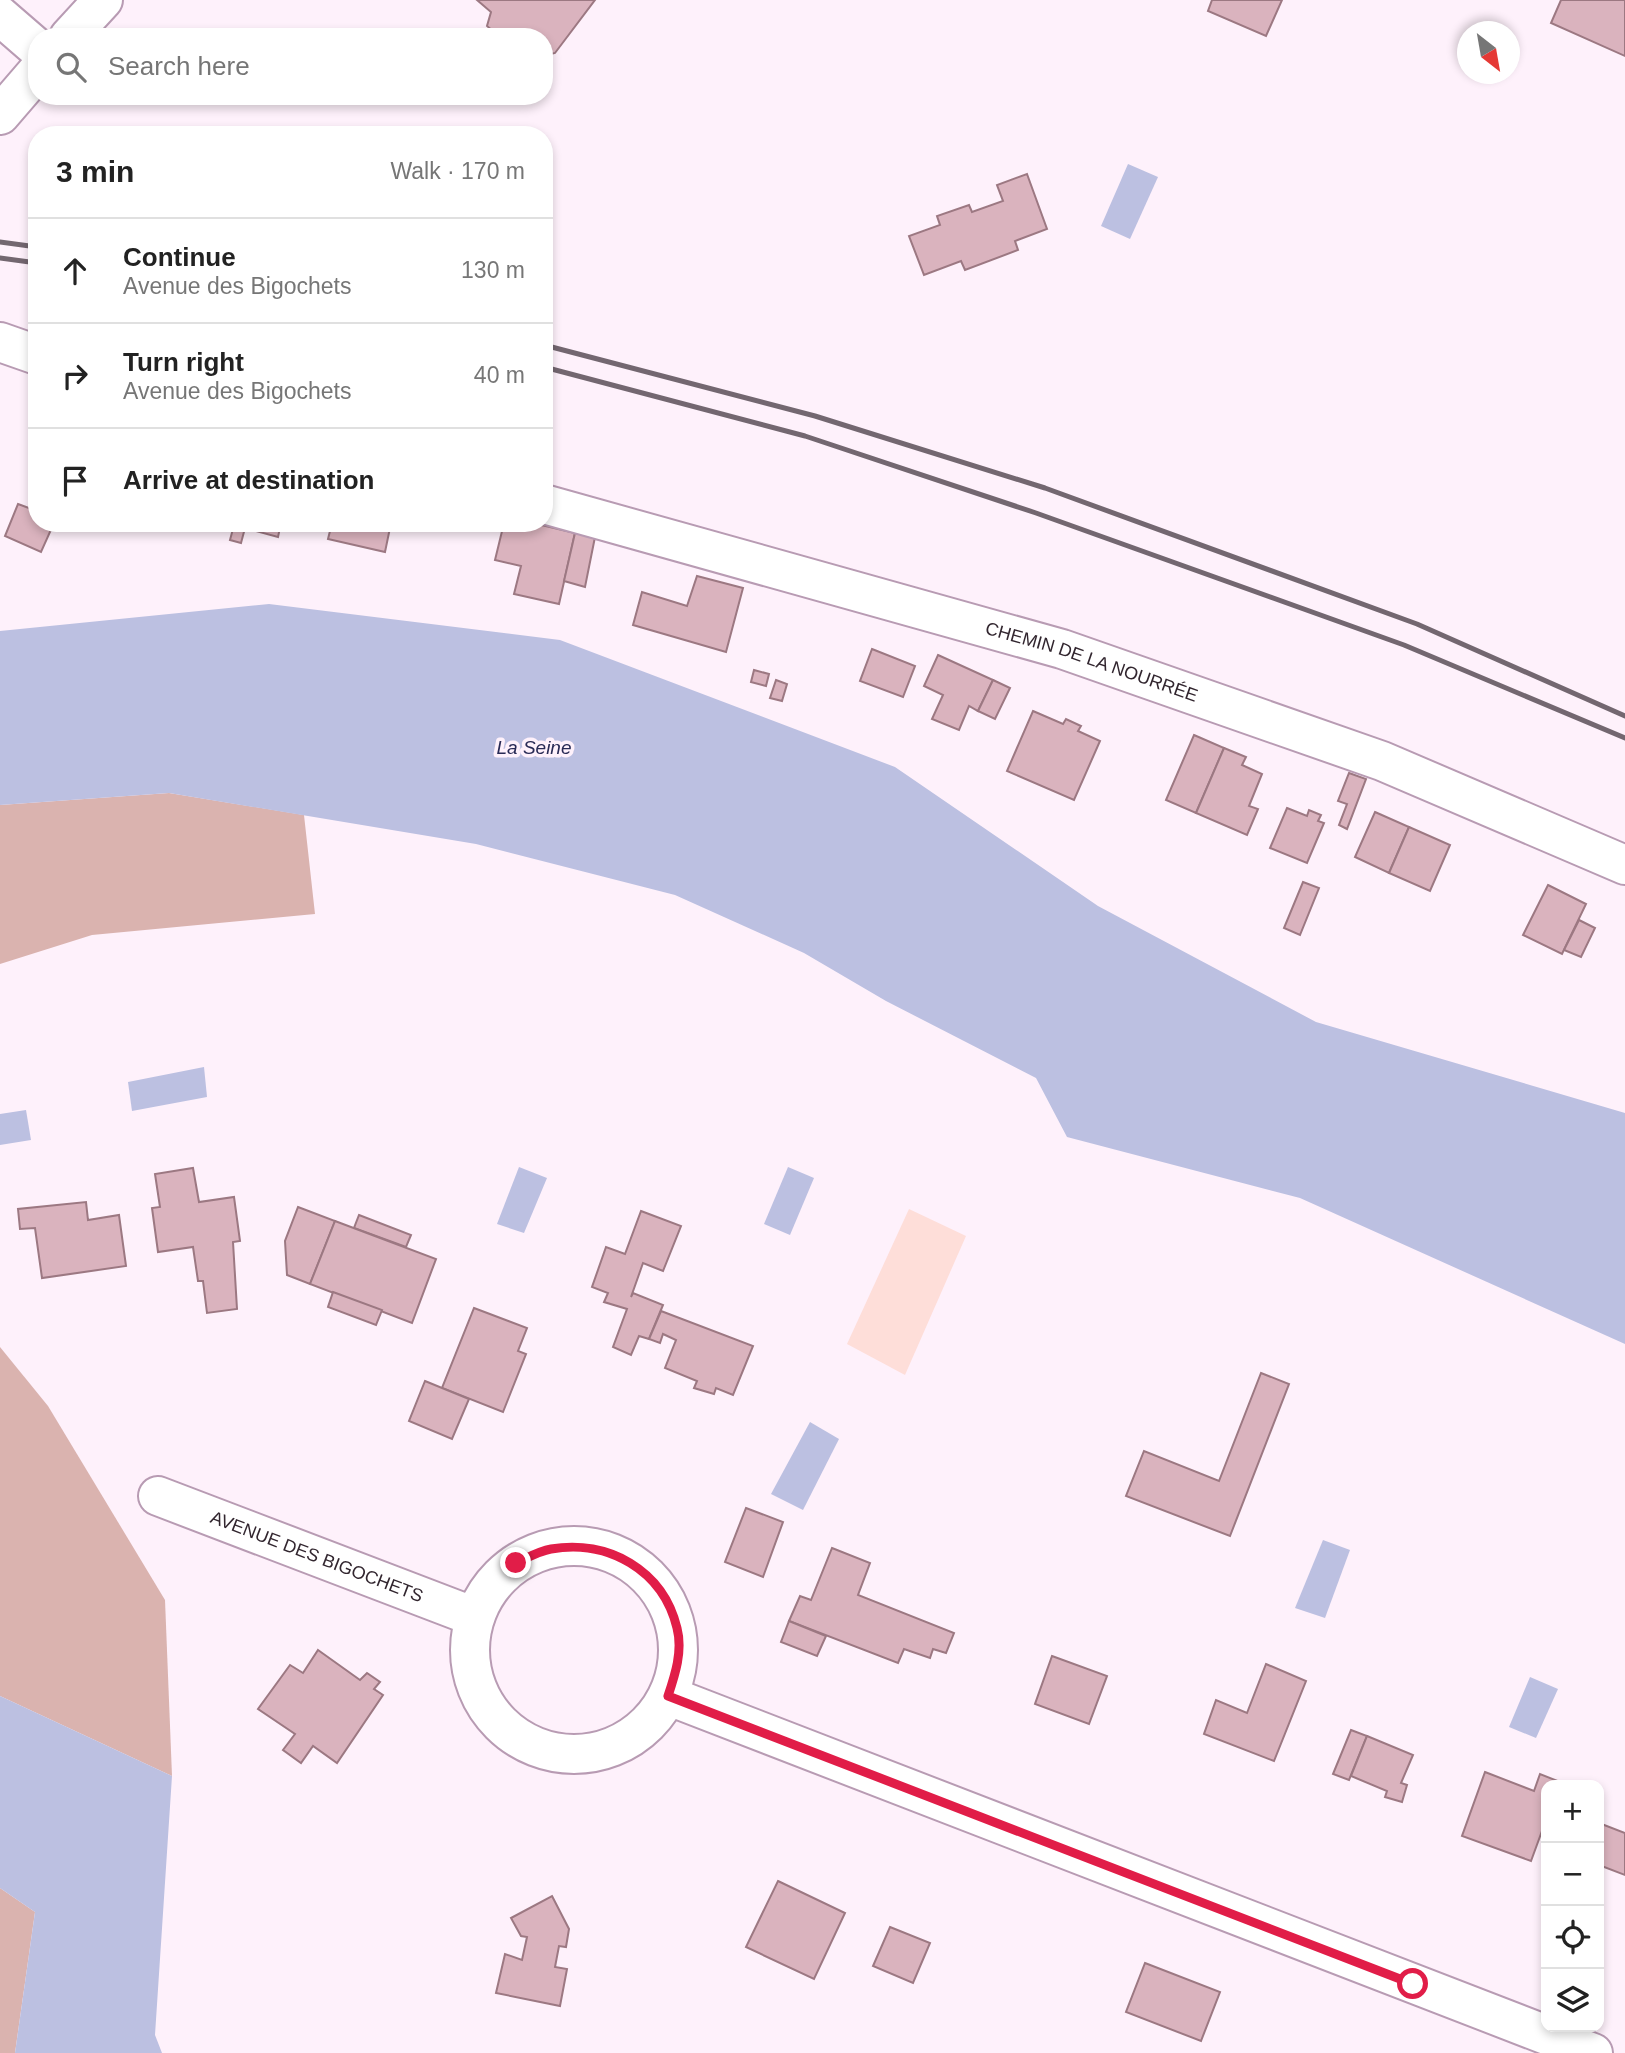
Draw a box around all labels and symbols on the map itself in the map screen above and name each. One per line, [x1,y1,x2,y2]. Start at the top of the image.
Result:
north arrow [1457,21,1520,84]
street label: CHEMIN DE LA NOURRÉE [983,618,1200,706]
water label: La Seine [496,737,572,758]
street label: AVENUE DES BIGOCHETS [208,1507,426,1606]
route end [500,1547,531,1578]
route start [1397,1968,1428,1999]

